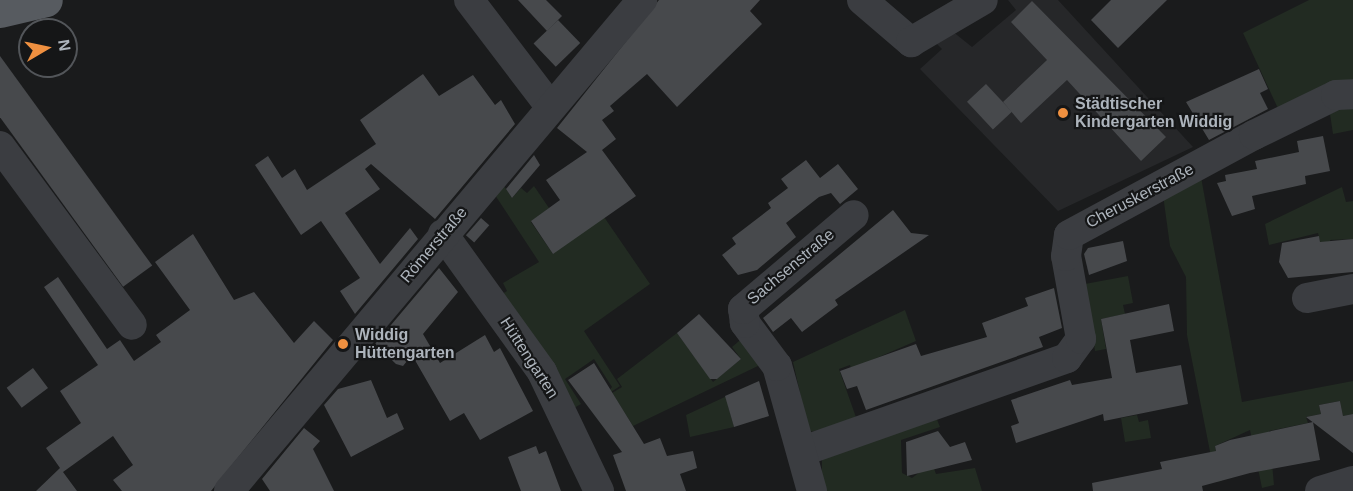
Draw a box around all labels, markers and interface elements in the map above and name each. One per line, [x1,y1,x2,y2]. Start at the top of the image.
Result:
north arrow [18,18,78,78]
text: N [55,38,74,52]
place label: Städtischer Kindergarten Widdig [1075,94,1232,132]
marker: Städtischer Kindergarten Widdig [1056,106,1070,120]
street label: Cheruskerstraße [1083,160,1197,232]
street label: Römerstraße [397,203,471,287]
street label: Sachsenstraße [744,225,838,309]
street label: Hüttengarten [496,314,562,402]
place label: Widdig Hüttengarten [355,325,455,363]
marker: Widdig Hüttengarten [336,337,350,351]

